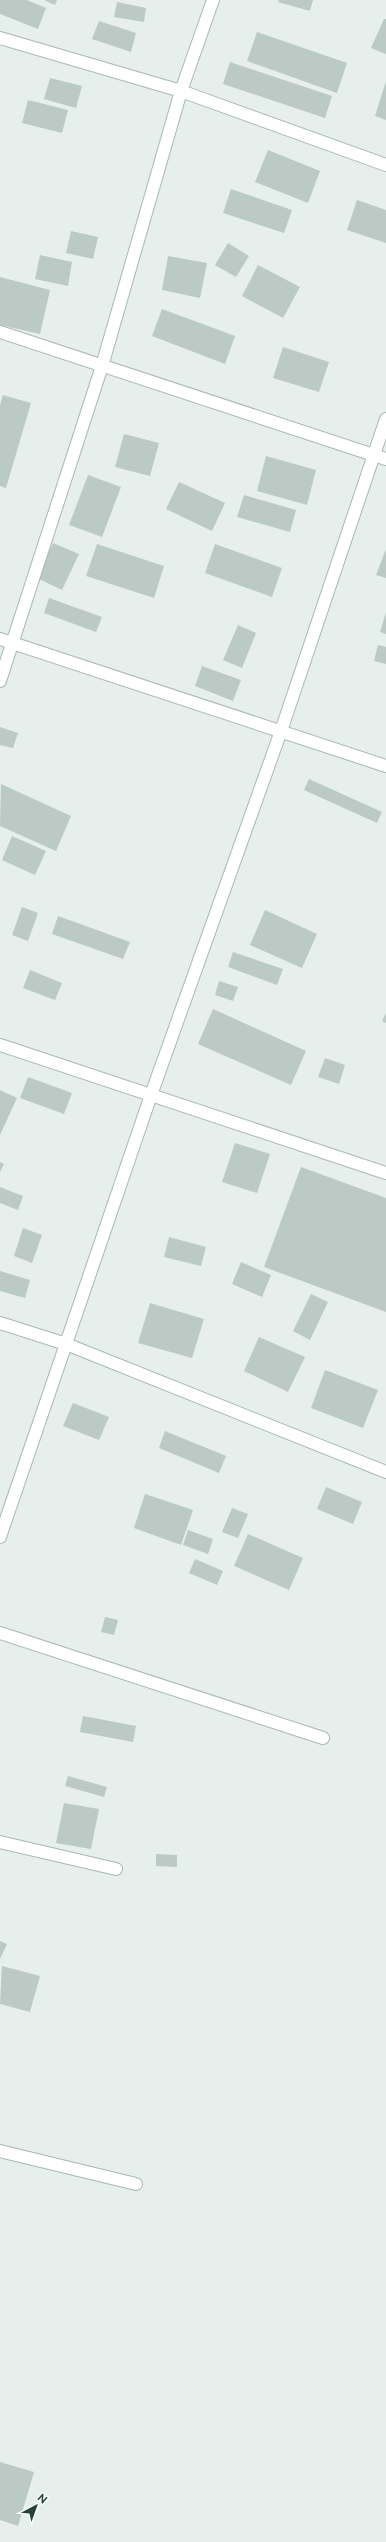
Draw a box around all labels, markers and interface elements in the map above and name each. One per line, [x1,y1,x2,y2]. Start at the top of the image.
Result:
north arrow [16,2486,56,2526]
text: N [35,2491,50,2506]

